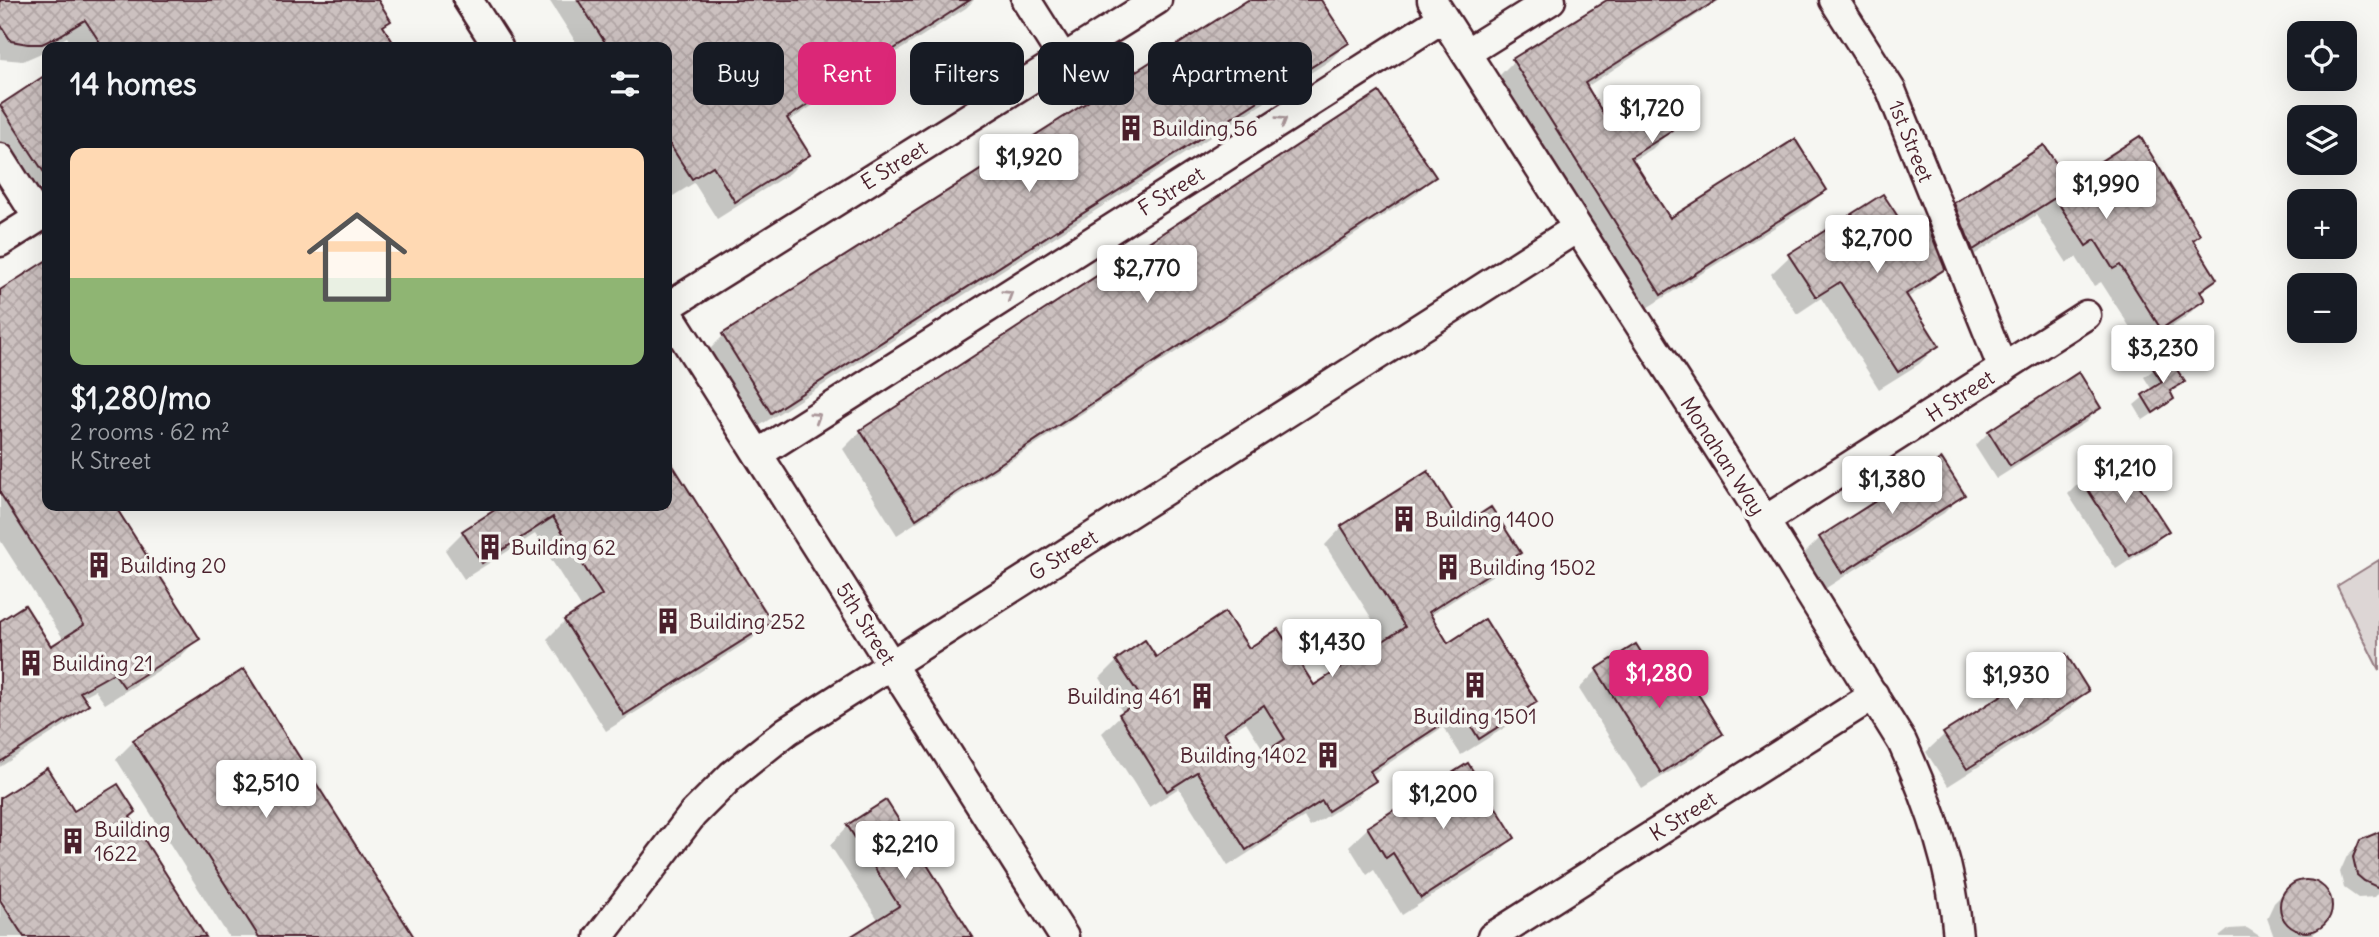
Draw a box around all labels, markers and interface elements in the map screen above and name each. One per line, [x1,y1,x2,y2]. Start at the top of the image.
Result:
map controls [2287,21,2357,343]
button: locate [2287,21,2357,91]
chip: Buy [693,42,784,105]
chip: Rent [798,42,896,105]
chip: Filters [910,42,1024,105]
chip: New [1038,42,1134,105]
chip: Apartment [1148,42,1312,105]
text: 14 homes [70,65,197,103]
icon: filters [606,65,644,103]
pin: $1,720 [1595,86,1709,145]
text: $1,720 [1619,93,1685,122]
street label: 1st Street [1882,96,1940,186]
button: layers [2287,105,2357,175]
building icon: Building 56 [1116,113,1146,143]
place label: Building 56 [1152,115,1258,142]
one-way arrow [1275,116,1288,129]
street label: E Street [856,134,932,196]
pin: $1,920 [972,134,1086,194]
text: $1,920 [995,142,1063,171]
street label: F Street [1133,160,1209,222]
pin: $1,990 [2049,162,2163,221]
text: $1,990 [2072,169,2140,198]
button: + [2287,189,2357,259]
icon: home [294,194,420,320]
pin: $2,700 [1820,216,1934,275]
text: $2,700 [1841,223,1913,252]
pin: $2,770 [1090,246,1204,305]
text: $2,770 [1113,253,1181,282]
button: − [2287,273,2357,343]
one-way arrow [1000,291,1013,304]
pin: $3,230 [2106,326,2220,385]
text: $3,230 [2127,333,2199,362]
street label: H Street [1921,364,1999,428]
text: $1,280/mo [70,379,211,417]
street label: Monahan Way [1675,391,1771,521]
one-way arrow [808,413,821,426]
text: 2 rooms · 62 m² [70,417,230,446]
text: K Street [70,446,151,475]
pin: $1,210 [2068,446,2182,505]
text: $1,210 [2093,453,2157,482]
pin: $1,380 [1835,456,1949,516]
text: $1,380 [1858,464,1926,493]
building icon: Building 1400 [1389,504,1419,534]
place label: Building 1400 [1425,506,1554,533]
street label: G Street [1024,523,1102,587]
building icon: Building 62 [475,532,505,562]
place label: Building 62 [511,534,616,561]
building icon: Building 20 [84,550,114,580]
place label: Building 20 [120,552,227,579]
building icon: Building 1502 [1433,552,1463,582]
place label: Building 1502 [1469,554,1596,581]
street label: 5th Street [830,578,902,670]
building icon: Building 252 [653,606,683,636]
place label: Building 252 [689,608,805,635]
pin: $1,430 [1275,620,1389,679]
text: $1,430 [1298,627,1366,656]
building icon: Building 21 [16,648,46,678]
place label: Building 21 [52,650,153,677]
pin: $1,280 [1602,650,1716,710]
pin: $1,930 [1959,652,2073,712]
text: $1,280 [1625,658,1693,687]
text: $1,930 [1982,660,2050,689]
building icon: Building 1501 [1460,670,1490,700]
building icon: Building 461 [1187,681,1217,711]
place label: Building 461 [1067,683,1181,710]
place label: Building 1501 [1413,703,1537,730]
building icon: Building 1402 [1313,740,1343,770]
place label: Building 1402 [1180,742,1307,769]
pin: $2,510 [209,760,323,820]
text: $2,510 [232,768,300,797]
pin: $1,200 [1386,772,1500,831]
text: $1,200 [1408,779,1478,808]
street label: K Street [1644,785,1722,847]
place label: Building 1622 [94,816,170,867]
pin: $2,210 [848,822,962,881]
building icon: Building 1622 [58,826,88,856]
text: $2,210 [871,829,939,858]

